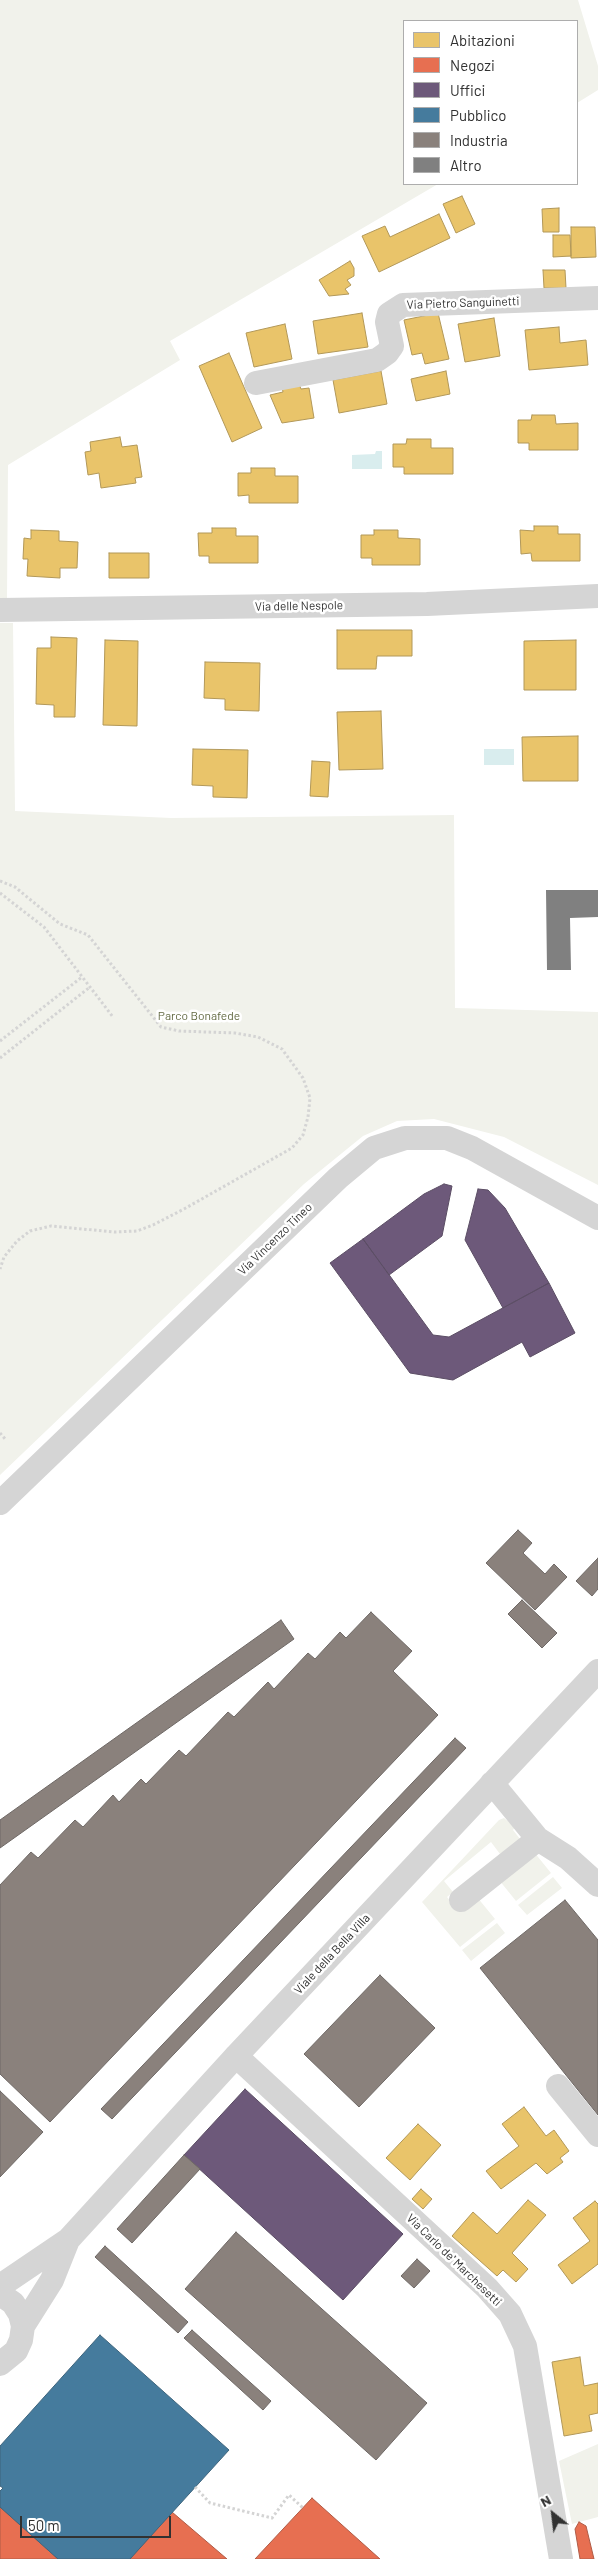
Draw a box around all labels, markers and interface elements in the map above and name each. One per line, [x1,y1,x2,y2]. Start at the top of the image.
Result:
legend [403,20,578,185]
text: Abitazioni [450,31,515,49]
text: Negozi [450,56,495,74]
text: Uffici [450,81,485,99]
text: Pubblico [450,106,507,124]
text: Industria [450,131,508,149]
text: Altro [450,156,482,174]
street label: Via Pietro Sanguinetti [406,294,520,312]
street label: Via delle Nespole [255,598,343,614]
park label: Parco Bonafede [158,1009,240,1023]
street label: Via Vincenzo Tineo [235,1200,315,1278]
street label: Viale della Bella Villa [291,1911,373,1997]
street label: Via Carlo de' Marchesetti [403,2211,505,2309]
north arrow [528,2489,578,2539]
text: N [537,2491,554,2510]
scale bar [22,2506,174,2538]
text: 50 m [28,2516,60,2534]

